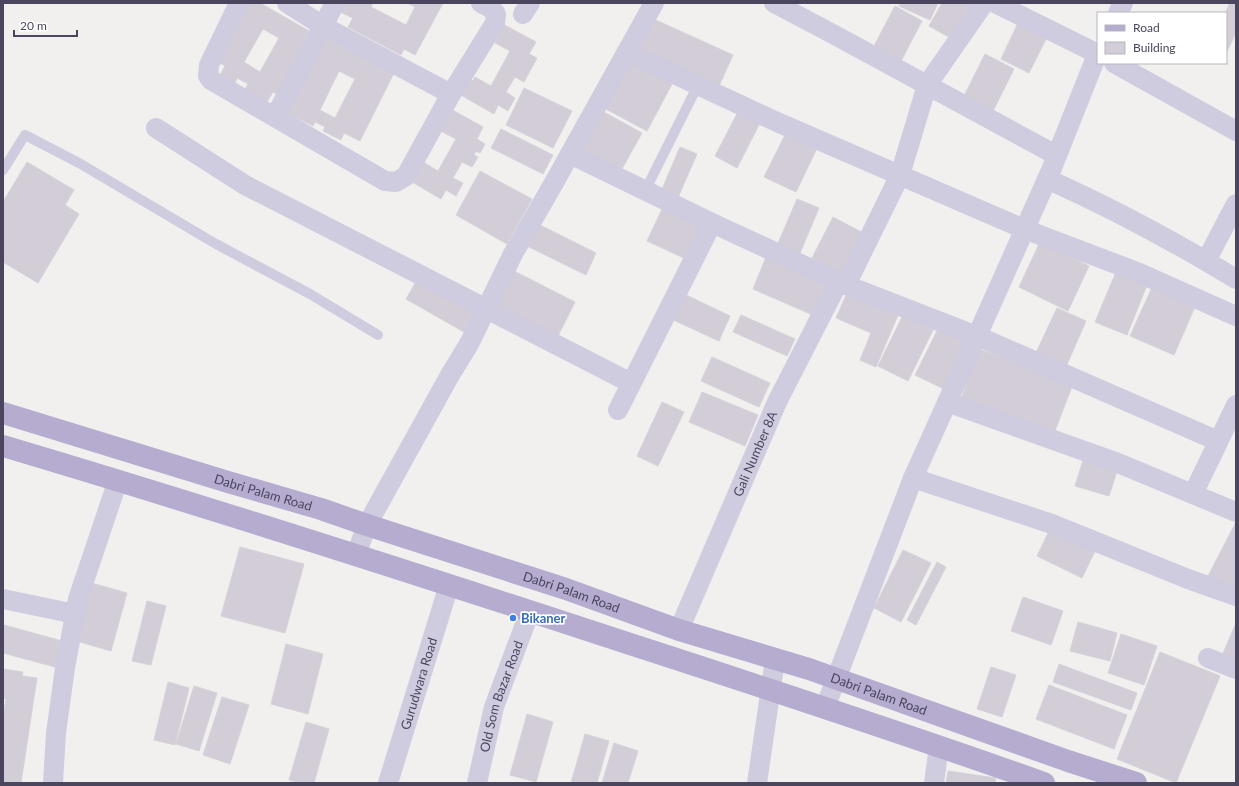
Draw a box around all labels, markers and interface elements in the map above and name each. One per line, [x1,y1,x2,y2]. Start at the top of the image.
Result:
scale bar [14,12,77,38]
legend [1097,12,1227,64]
text: 20 m [20,18,47,33]
text: Road [1133,20,1160,35]
text: Building [1133,40,1176,55]
street label: Gali Number 8A [729,408,780,499]
street label: Dabri Palam Road [212,470,314,514]
street label: Dabri Palam Road [521,568,622,616]
place label: Bikaner [521,610,566,626]
marker: Bikaner [508,613,518,623]
street label: Gurudwara Road [397,635,440,732]
street label: Old Som Bazar Road [476,638,526,754]
street label: Dabri Palam Road [829,669,929,718]

